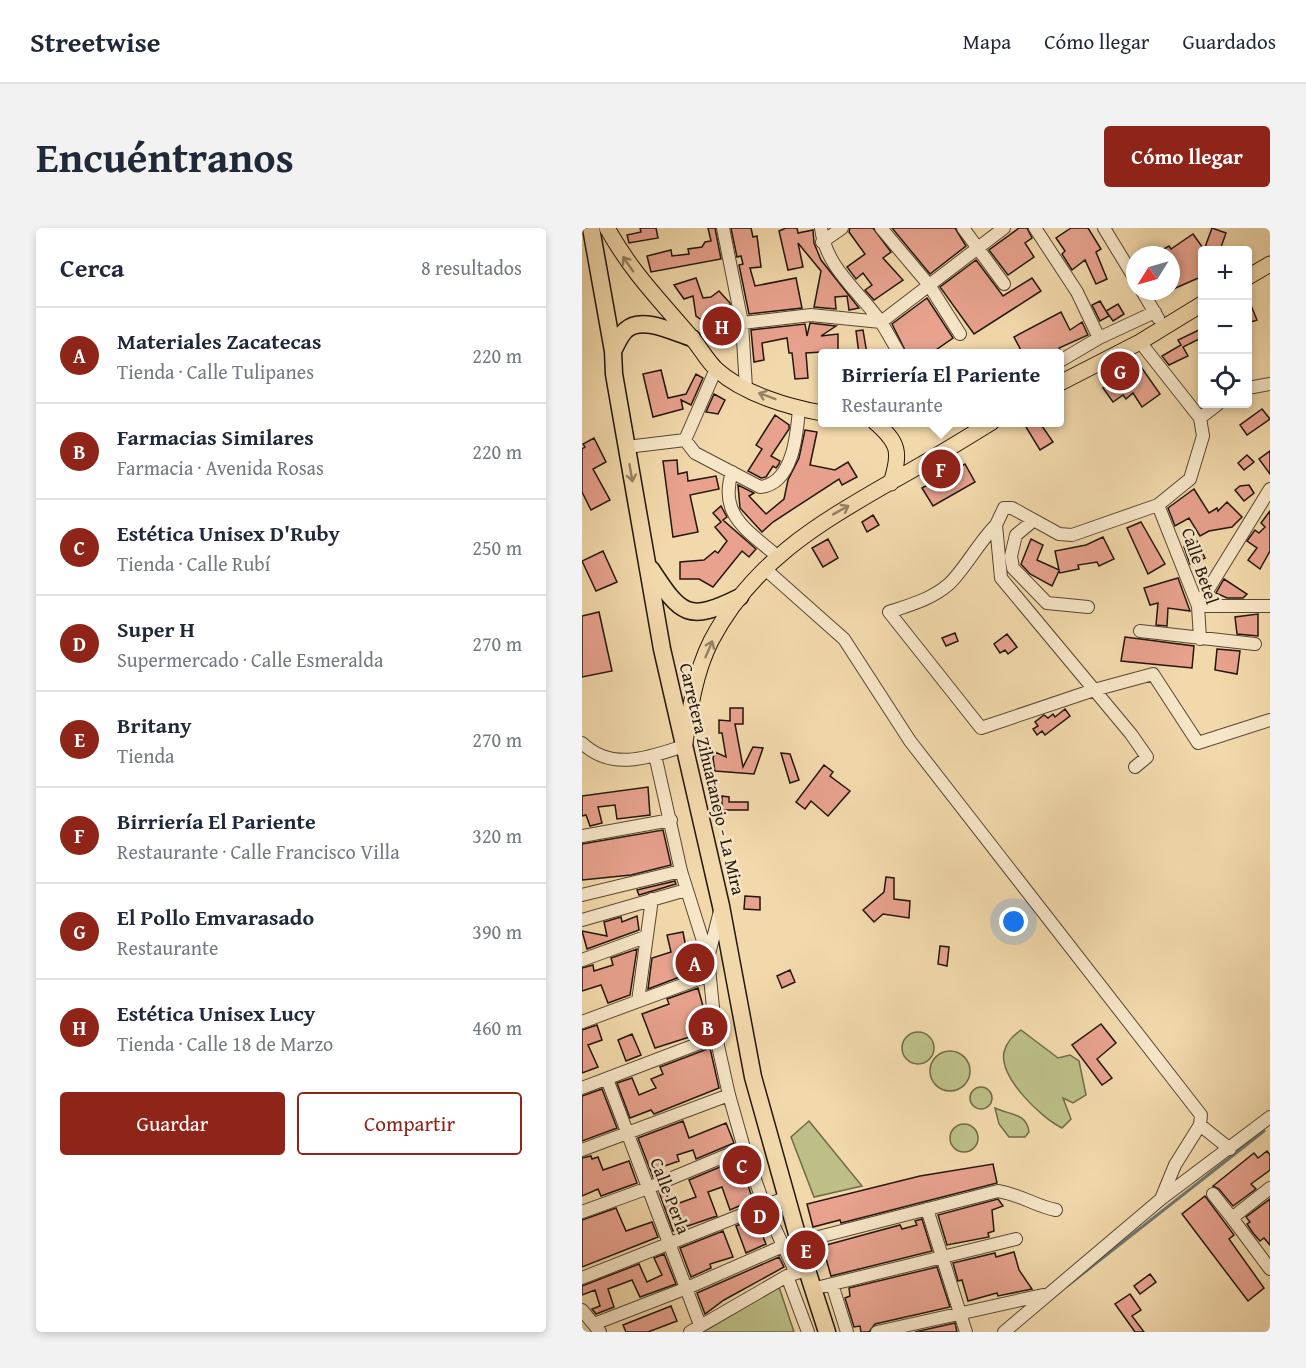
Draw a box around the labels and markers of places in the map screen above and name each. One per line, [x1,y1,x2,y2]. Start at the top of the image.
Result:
pin: H [702,304,742,348]
pin: G [1100,348,1140,394]
pin: F [922,446,960,492]
pin: A [676,940,714,986]
pin: B [688,1004,728,1050]
pin: C [722,1142,762,1188]
pin: D [740,1192,780,1238]
pin: E [786,1228,826,1272]

